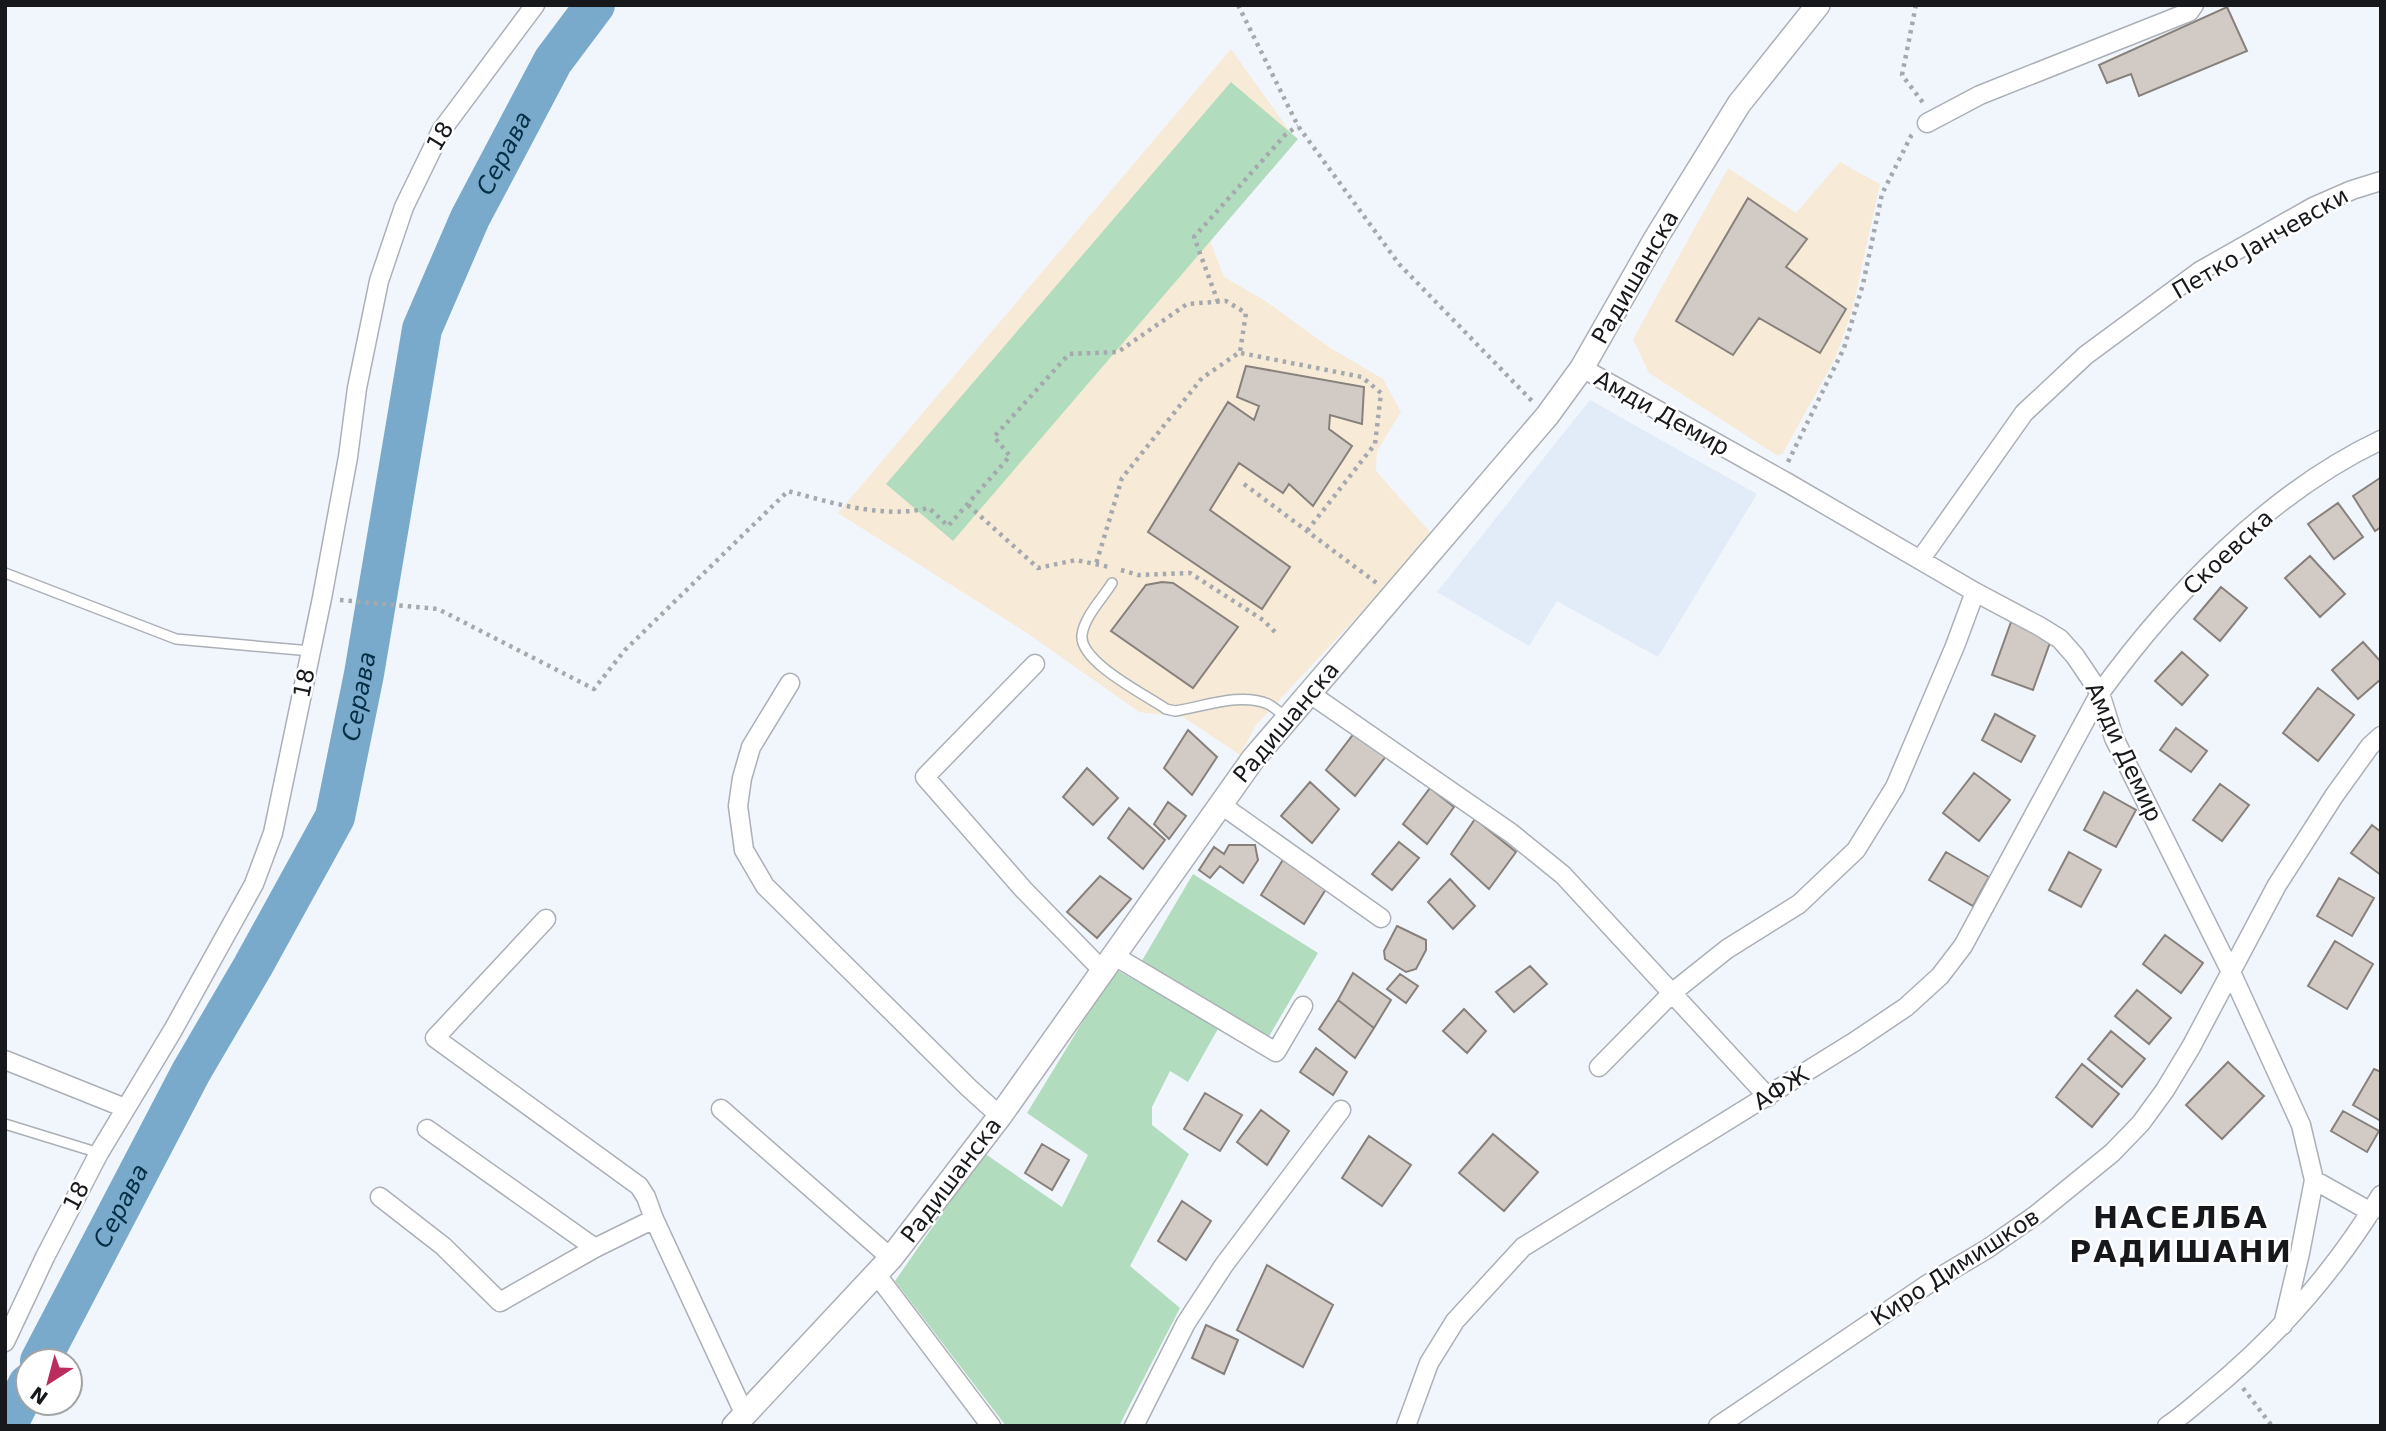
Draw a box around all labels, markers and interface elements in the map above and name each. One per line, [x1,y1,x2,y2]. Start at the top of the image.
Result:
water label: Серава [471,107,538,200]
street label: 18 [421,117,459,155]
street label: Петко Јанчевски [2167,182,2353,304]
street label: Радишанска [1586,206,1684,348]
street label: Амди Демир [1590,365,1734,461]
street label: Скоевска [2178,504,2278,600]
water label: Серава [337,650,382,743]
street label: Радишанска [1228,656,1344,788]
street label: 18 [288,666,320,700]
street label: Амди Демир [2080,678,2168,826]
street label: АФЖ [1749,1061,1814,1115]
street label: Радишанска [896,1112,1006,1248]
water label: Серава [88,1159,154,1252]
street label: 18 [58,1177,94,1215]
district label: НАСЕЛБА РАДИШАНИ [2069,1200,2293,1269]
street label: Киро Димишков [1866,1203,2044,1331]
north arrow [14,1347,84,1417]
text: N [26,1382,52,1409]

